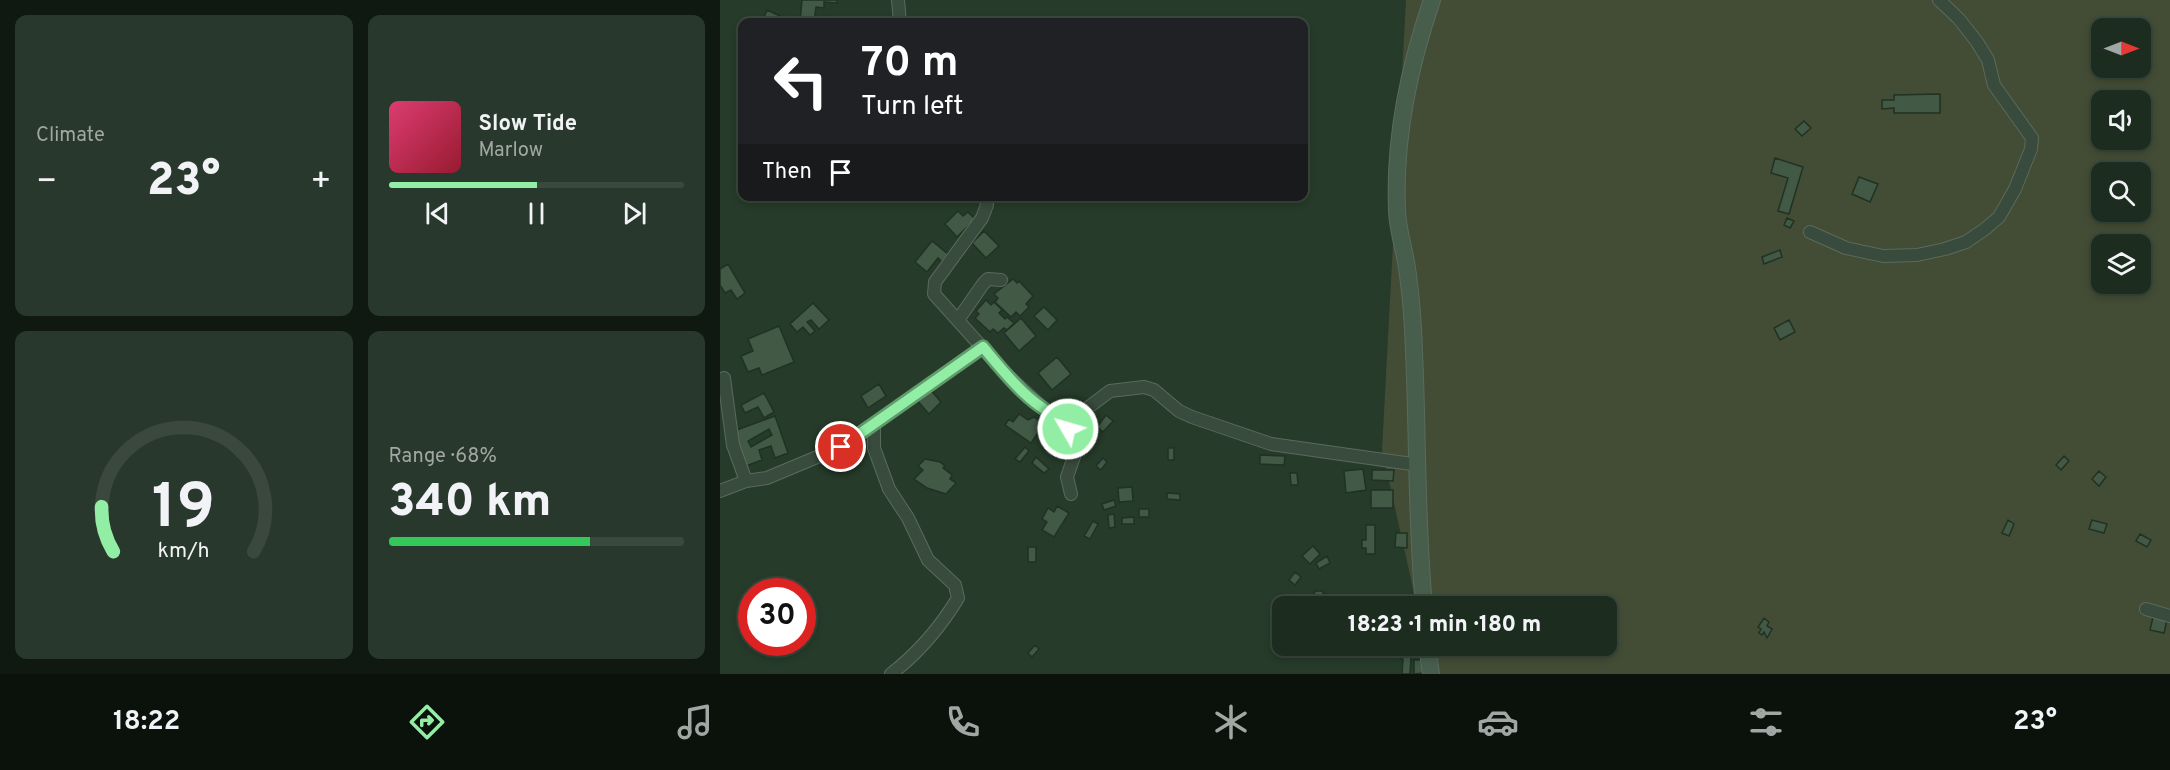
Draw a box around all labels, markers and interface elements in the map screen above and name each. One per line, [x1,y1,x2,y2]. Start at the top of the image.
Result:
north arrow [2091,18,2151,78]
map controls [2091,18,2151,294]
text: 70 m [861,38,959,91]
icon: left [762,42,840,120]
text: Turn left [861,90,963,124]
button: sound [2091,90,2151,150]
text: Slow Tide [479,111,577,138]
text: Climate [36,123,105,149]
text: Marlow [479,138,543,164]
text: 23° [147,154,220,211]
icon: arrive [824,156,857,189]
text: Then [762,159,812,186]
text: − [36,162,57,204]
text: + [310,162,331,204]
button: search [2091,162,2151,222]
icon: previous [421,197,454,230]
icon: pause [520,197,553,230]
icon: next [618,197,651,230]
button: layers [2091,234,2151,294]
position arrow [1036,397,1100,461]
pin [815,421,866,472]
icon: arrive [824,430,857,463]
text: Range · 68% [389,444,497,470]
text: 19 [152,471,215,550]
text: 340 km [389,475,551,532]
text: km/h [158,538,210,565]
speed limit sign: 30 [738,578,816,656]
text: 18:23 · 1 min · 180 m [1348,612,1541,639]
icon: directions [406,701,448,743]
icon: music [674,701,716,743]
icon: phone [942,701,984,743]
icon: climate [1210,701,1252,743]
icon: car [1477,701,1519,743]
icon: filters [1745,701,1787,743]
text: 18:22 [113,705,180,739]
text: 23° [2013,705,2057,739]

